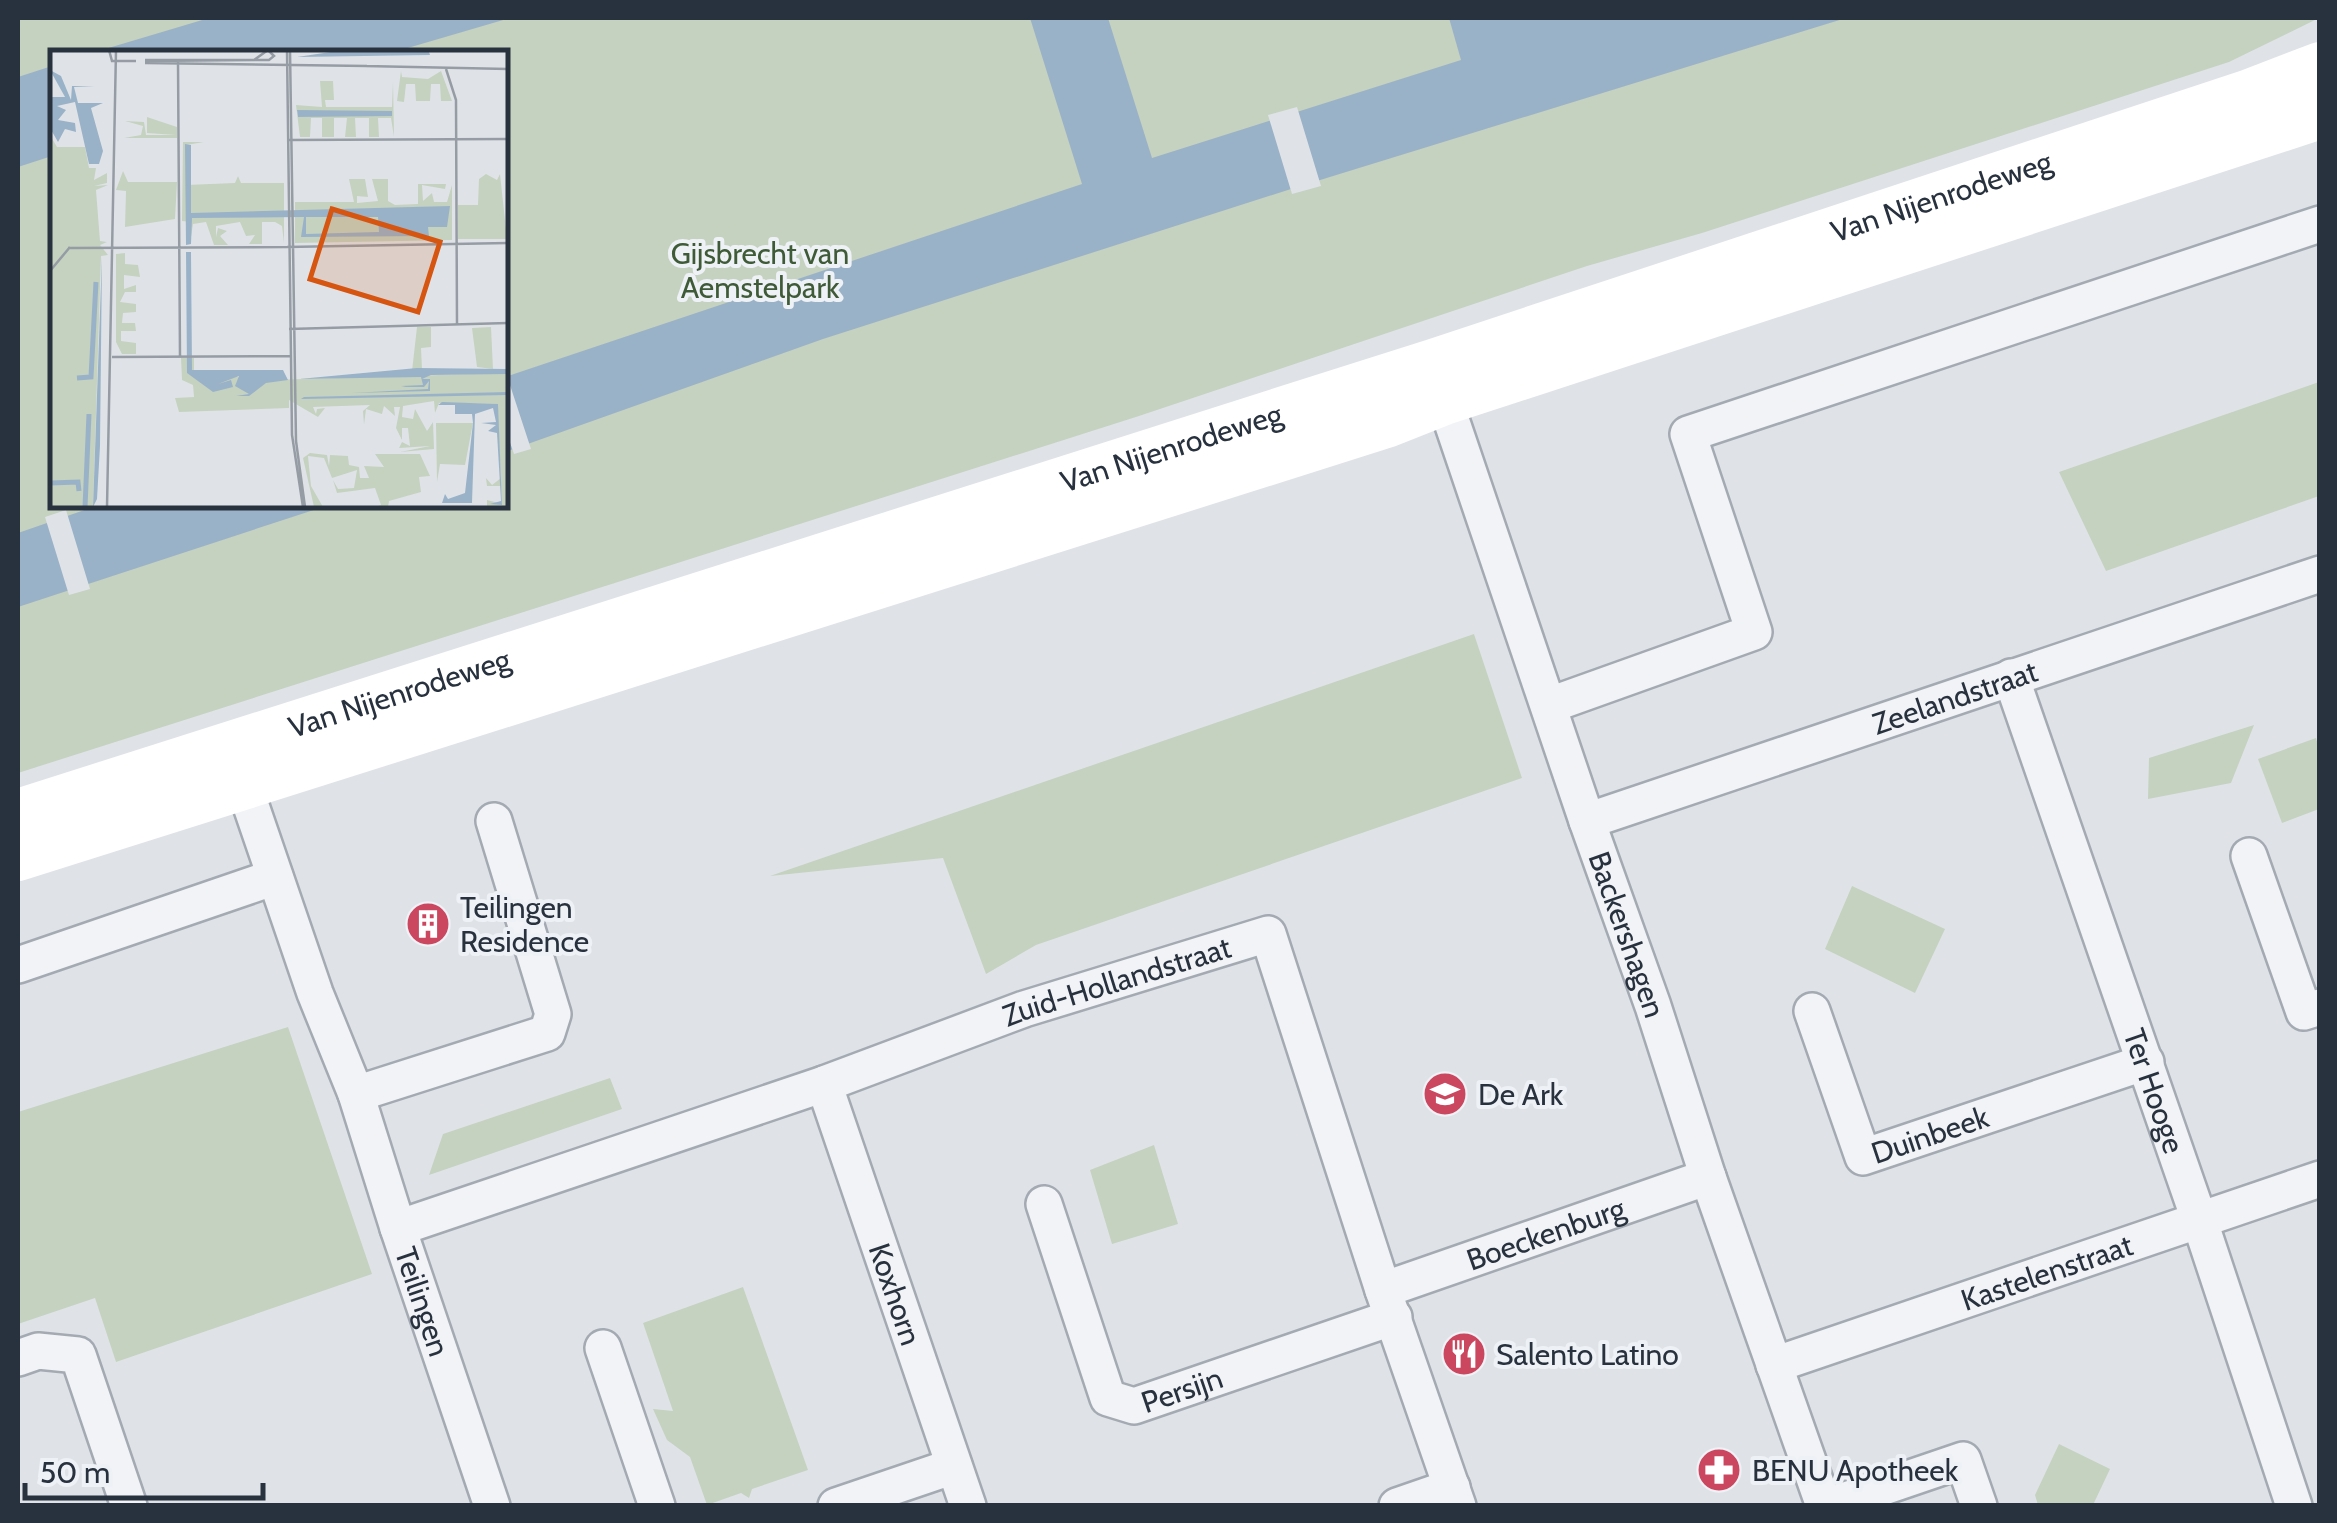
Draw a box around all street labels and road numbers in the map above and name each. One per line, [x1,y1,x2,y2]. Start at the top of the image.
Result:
street label: Van Nijenrodeweg [1826,142,2057,250]
street label: Van Nijenrodeweg [1056,394,1287,500]
street label: Van Nijenrodeweg [284,640,516,745]
street label: Zeelandstraat [1867,652,2042,742]
street label: Backershagen [1581,846,1674,1022]
street label: Zuid-Hollandstraat [997,928,1235,1034]
street label: Ter Hooge [2116,1024,2193,1158]
street label: Duinbeek [1866,1098,1994,1171]
street label: Boeckenburg [1461,1189,1630,1278]
street label: Kastelenstraat [1956,1226,2137,1318]
street label: Koxhorn [861,1238,930,1350]
street label: Teilingen [387,1242,458,1361]
street label: Persijn [1136,1359,1227,1421]

